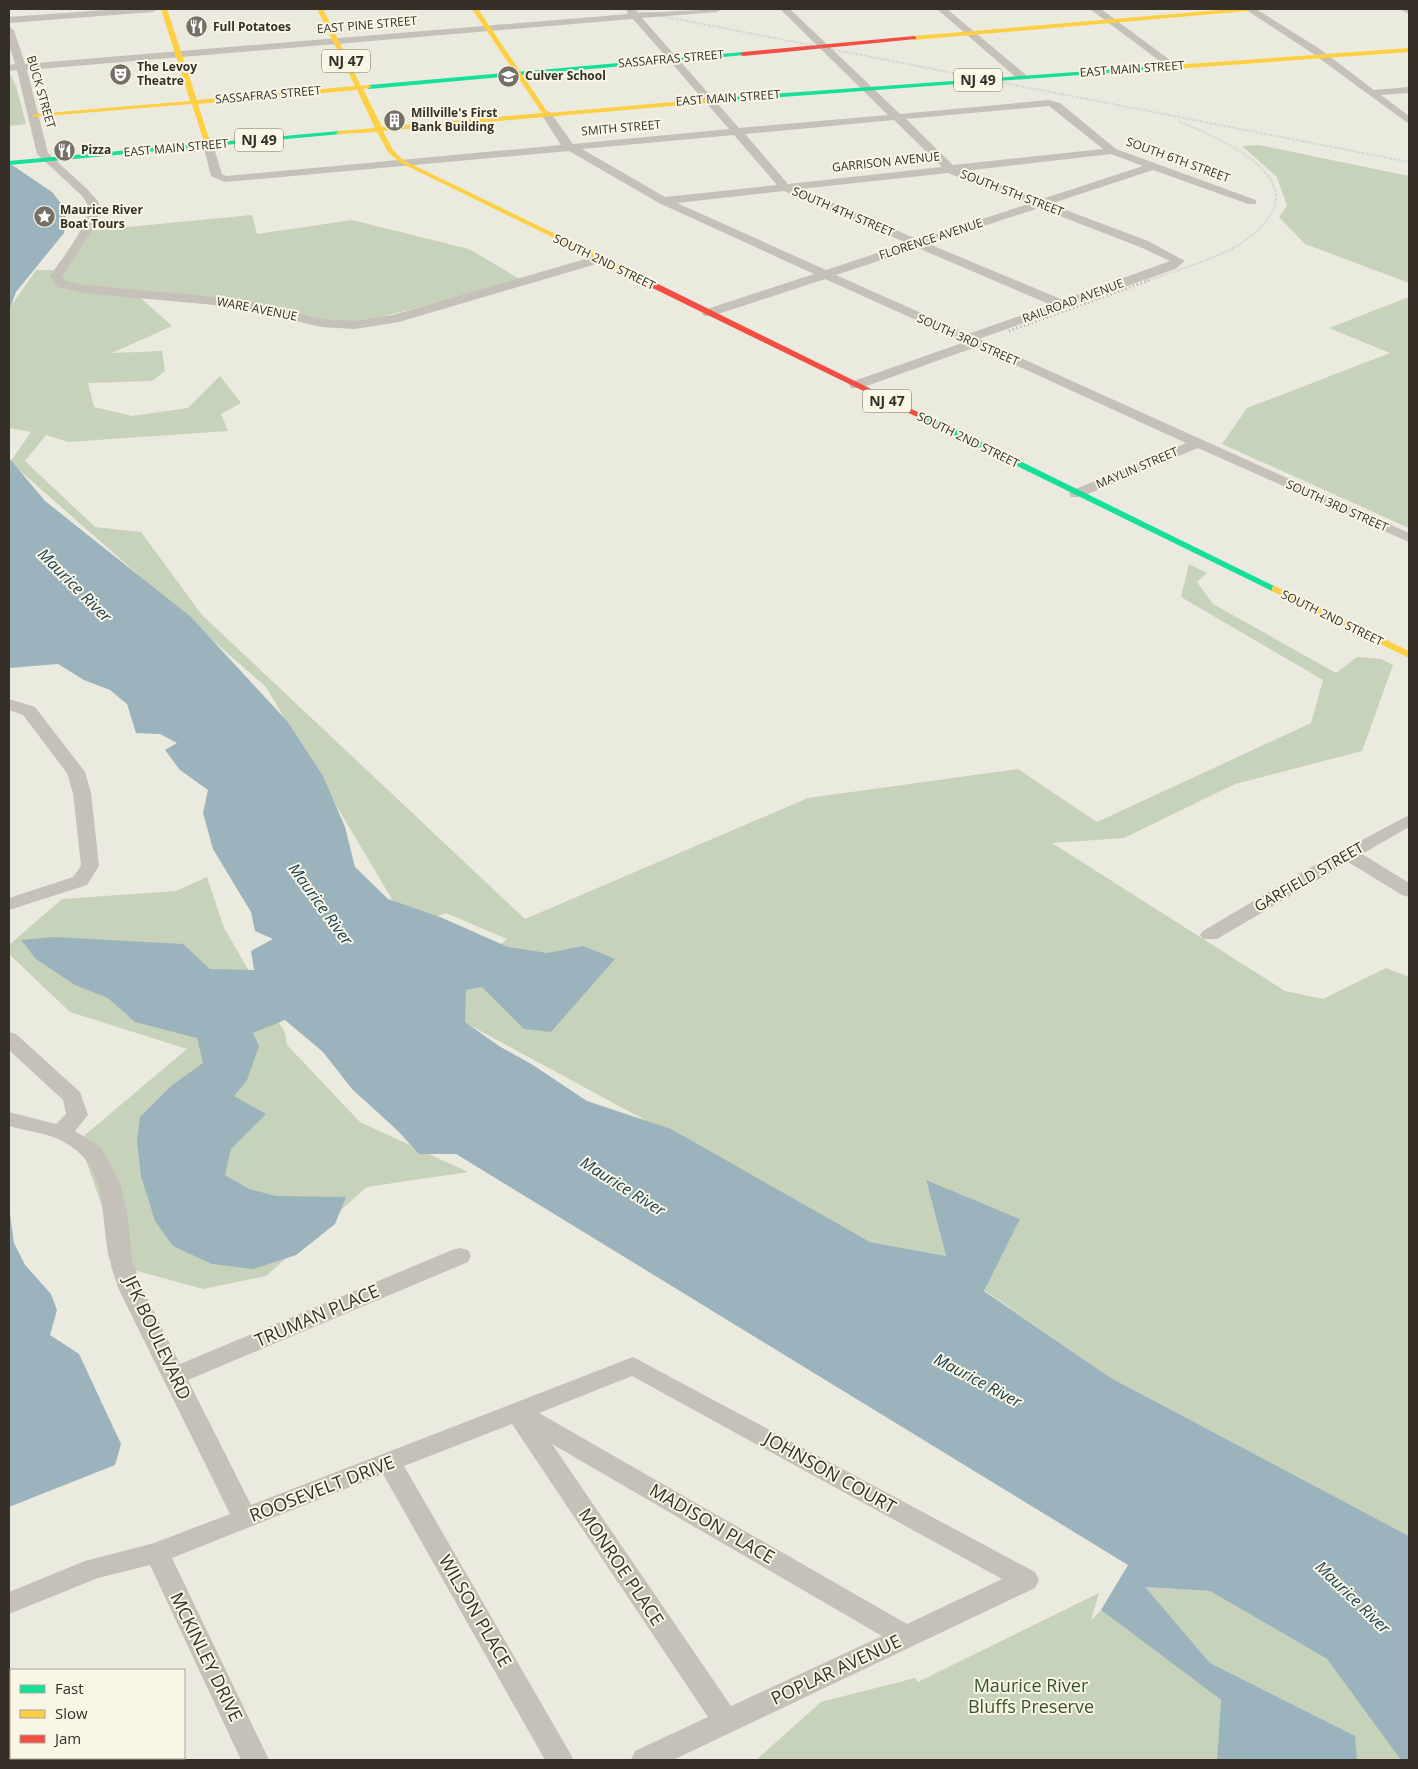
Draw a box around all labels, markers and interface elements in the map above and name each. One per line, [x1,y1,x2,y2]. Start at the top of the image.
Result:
street label: EAST PINE STREET [316,12,418,37]
restaurant icon: Full Potatoes [185,15,209,39]
place label: Full Potatoes [213,18,291,35]
street label: SASSAFRAS STREET [617,45,725,72]
road number: NJ 47 [322,49,370,72]
street label: BUCK STREET [23,53,60,131]
street label: EAST MAIN STREET [1079,56,1185,81]
place label: The Levoy Theatre [137,58,197,89]
theatre icon: The Levoy Theatre [109,62,133,86]
school or university icon: Culver School [497,64,521,88]
place label: Culver School [525,67,606,84]
road number: NJ 49 [954,68,1002,92]
street label: SASSAFRAS STREET [214,81,322,108]
street label: EAST MAIN STREET [675,85,781,110]
place label: Millville's First Bank Building [411,104,497,135]
building icon: Millville's First Bank Building [383,108,407,132]
street label: SMITH STREET [580,116,662,139]
road number: NJ 49 [235,128,283,152]
street label: SOUTH 6TH STREET [1124,133,1233,186]
street label: EAST MAIN STREET [123,134,229,161]
restaurant icon: Pizza [53,138,77,162]
place label: Pizza [81,141,111,158]
street label: GARRISON AVENUE [831,147,941,176]
street label: SOUTH 5TH STREET [958,165,1067,220]
street label: SOUTH 4TH STREET [790,182,897,241]
place label: Maurice River Boat Tours [60,201,143,232]
place icon: Maurice River Boat Tours [32,205,56,229]
street label: FLORENCE AVENUE [877,214,985,263]
street label: SOUTH 2ND STREET [550,229,658,294]
street label: RAILROAD AVENUE [1020,274,1126,327]
street label: WARE AVENUE [215,292,299,325]
street label: SOUTH 3RD STREET [915,309,1022,370]
road number: NJ 47 [863,390,911,412]
street label: SOUTH 2ND STREET [914,407,1022,472]
street label: MAYLIN STREET [1093,442,1181,492]
street label: SOUTH 3RD STREET [1284,475,1391,536]
water label: Maurice River [33,543,117,627]
street label: SOUTH 2ND STREET [1278,585,1386,650]
street label: GARFIELD STREET [1250,836,1367,916]
water label: Maurice River [284,859,359,950]
water label: Maurice River [576,1151,670,1221]
street label: JFK BOULEVARD [118,1270,197,1403]
street label: TRUMAN PLACE [251,1278,382,1352]
water label: Maurice River [930,1348,1026,1413]
street label: JOHNSON COURT [759,1425,901,1518]
street label: ROOSEVELT DRIVE [246,1449,398,1527]
street label: MADISON PLACE [646,1478,779,1569]
street label: MONROE PLACE [574,1503,670,1630]
street label: WILSON PLACE [434,1550,518,1671]
water label: Maurice River [1311,1556,1396,1639]
street label: MCKINLEY DRIVE [165,1588,249,1725]
street label: POPLAR AVENUE [767,1628,905,1710]
legend [10,1669,185,1759]
park label: Maurice River Bluffs Preserve [968,1673,1094,1718]
text: Fast [55,1678,84,1698]
text: Slow [55,1703,88,1723]
text: Jam [53,1728,81,1748]

